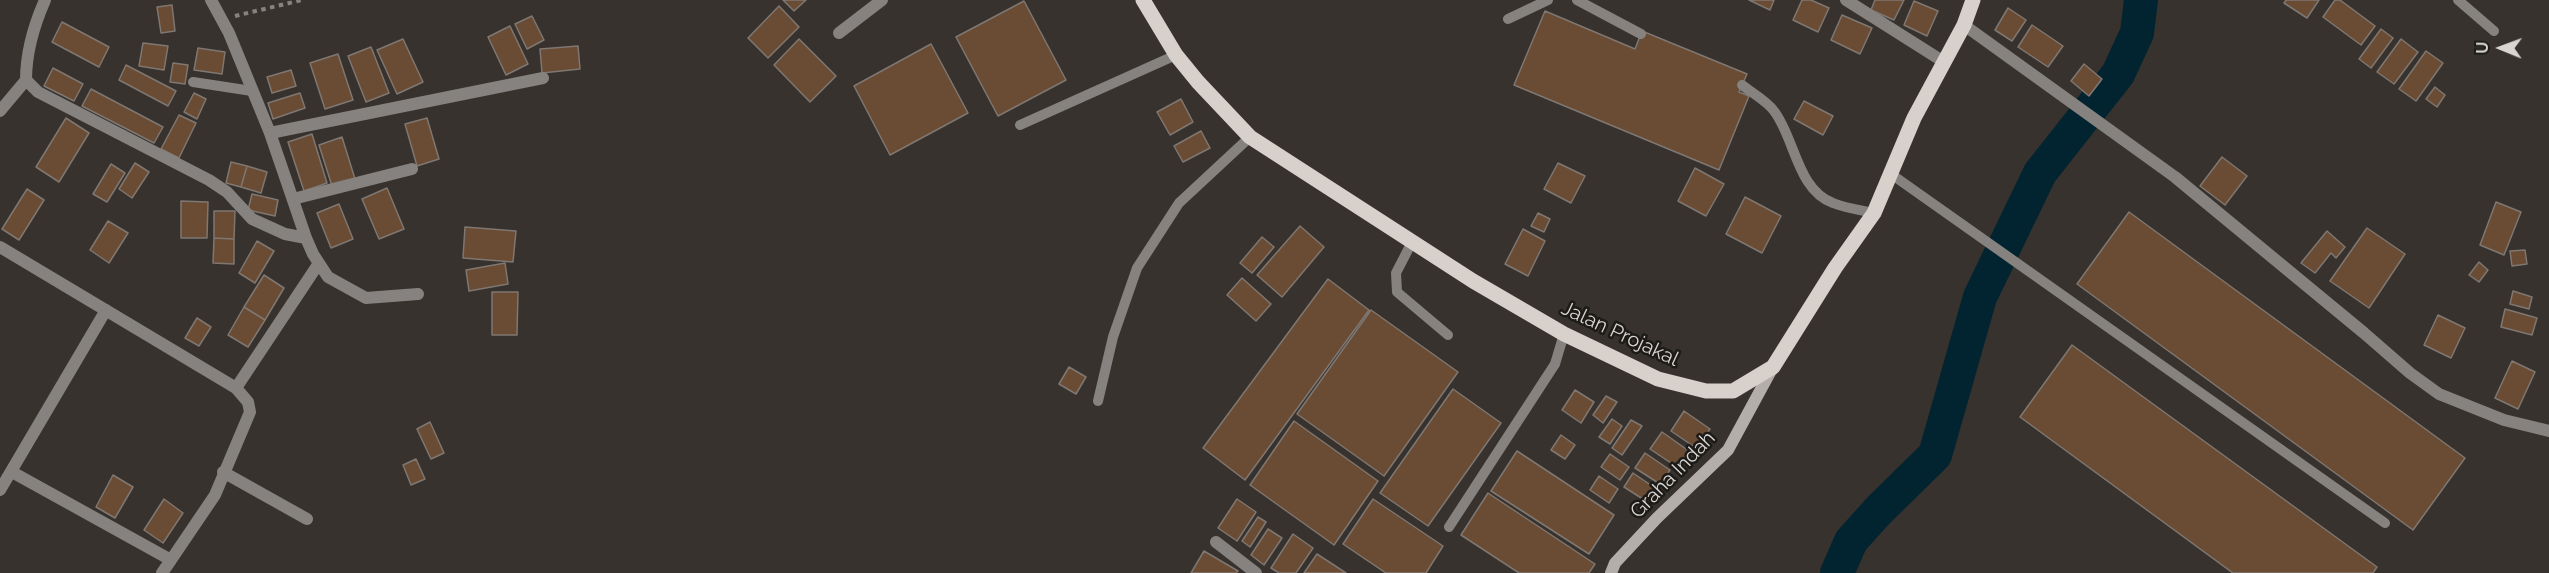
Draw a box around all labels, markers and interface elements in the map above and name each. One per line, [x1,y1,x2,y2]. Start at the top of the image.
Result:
north arrow [2471,18,2531,78]
text: U [2473,42,2492,54]
street label: Jalan Projakal [1557,296,1683,372]
street label: Graha Indah [1626,427,1720,523]

